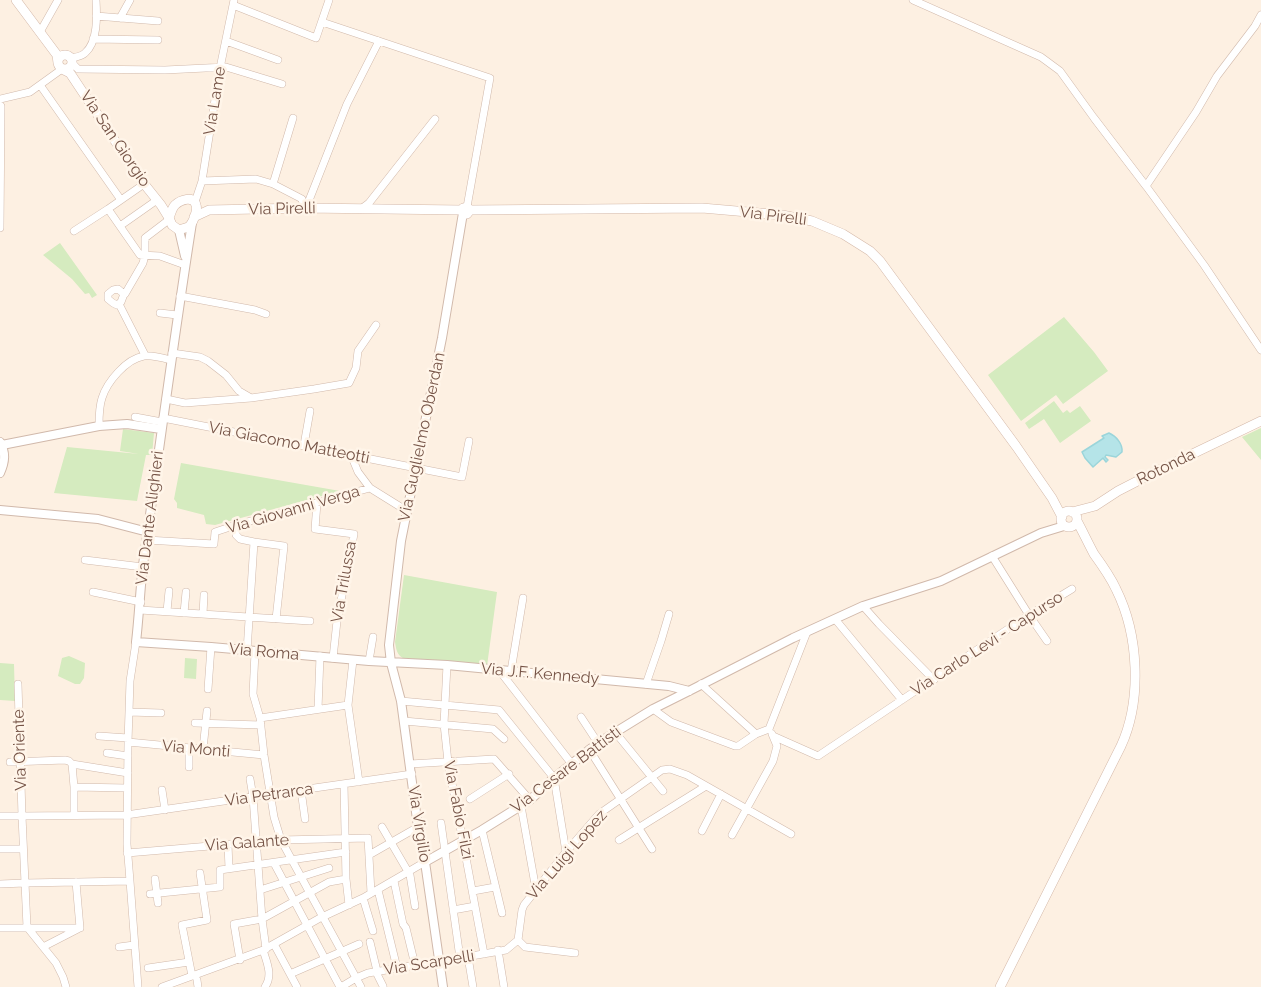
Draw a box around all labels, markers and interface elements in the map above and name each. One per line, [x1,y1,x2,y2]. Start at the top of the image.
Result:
street label: Via Lame [200,65,230,137]
street label: Via San Giorgio [76,87,154,191]
street label: Via Pirelli [248,199,316,219]
street label: Via Pirelli [738,202,808,230]
street label: Via Guglielmo Oberdan [395,351,449,523]
street label: Via Giacomo Matteotti [207,418,371,468]
street label: Rotonda [1134,445,1198,489]
street label: Via Dante Alighieri [132,450,168,586]
street label: Via Giovanni Verga [224,482,362,538]
street label: Via Trilussa [327,540,361,624]
street label: Via Carlo Levi - Capurso [907,588,1067,700]
street label: Via Roma [228,639,300,665]
street label: Via J.F. Kennedy [480,659,600,689]
street label: Via Oriente [9,709,31,791]
street label: Via Cesare Battisti [507,722,625,818]
street label: Via Monti [161,736,231,762]
street label: Via Fabio Filzi [439,759,477,861]
street label: Via Petrarca [224,779,314,811]
street label: Via Virgilio [403,784,435,864]
street label: Via Luigi Lopez [523,806,611,904]
street label: Via Galante [204,830,290,856]
street label: Via Scarpelli [382,946,476,980]

